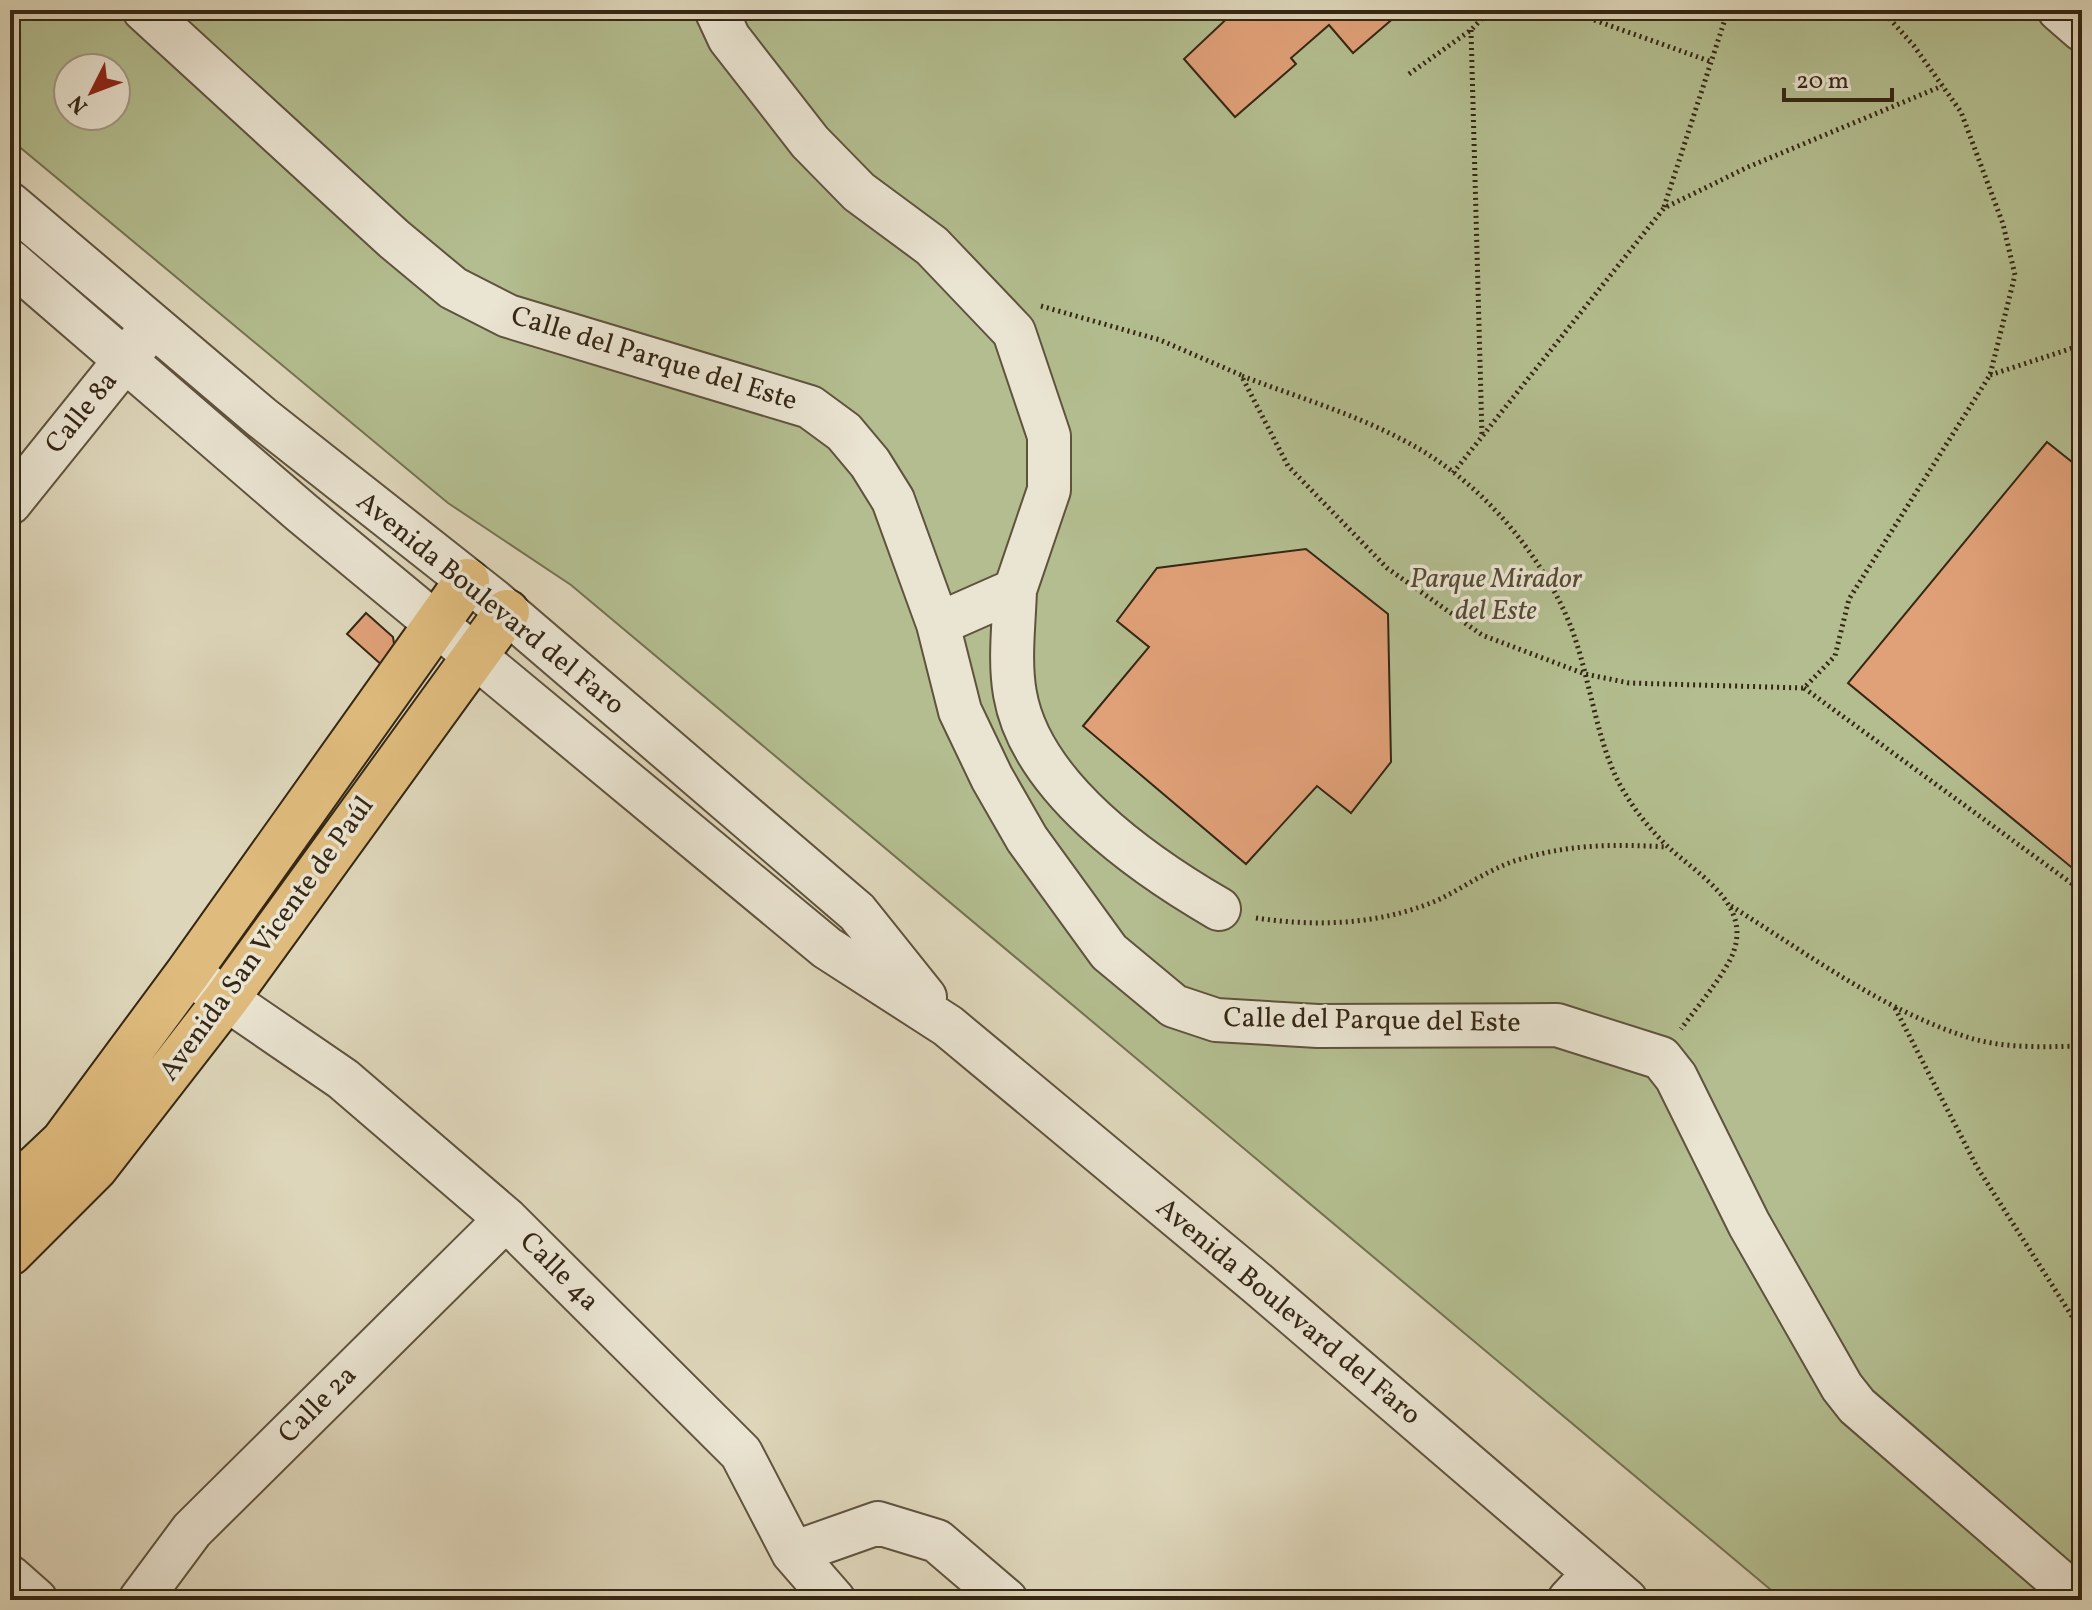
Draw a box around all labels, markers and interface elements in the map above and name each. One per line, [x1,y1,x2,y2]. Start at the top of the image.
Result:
north arrow [52,52,132,132]
scale bar [1784,52,1892,102]
text: 20 m [1796,65,1849,99]
text: N [62,87,96,120]
street label: Calle del Parque del Este [506,297,802,421]
street label: Calle 8a [37,363,127,463]
street label: Avenida Boulevard del Faro [347,483,633,725]
park label: Parque Mirador del Este [1410,560,1583,631]
street label: Avenida San Vicente de Paúl [150,789,384,1089]
street label: Calle del Parque del Este [1223,999,1521,1043]
street label: Avenida Boulevard del Faro [1147,1189,1429,1435]
street label: Calle 4a [510,1223,608,1321]
street label: Calle 2a [270,1357,366,1453]

